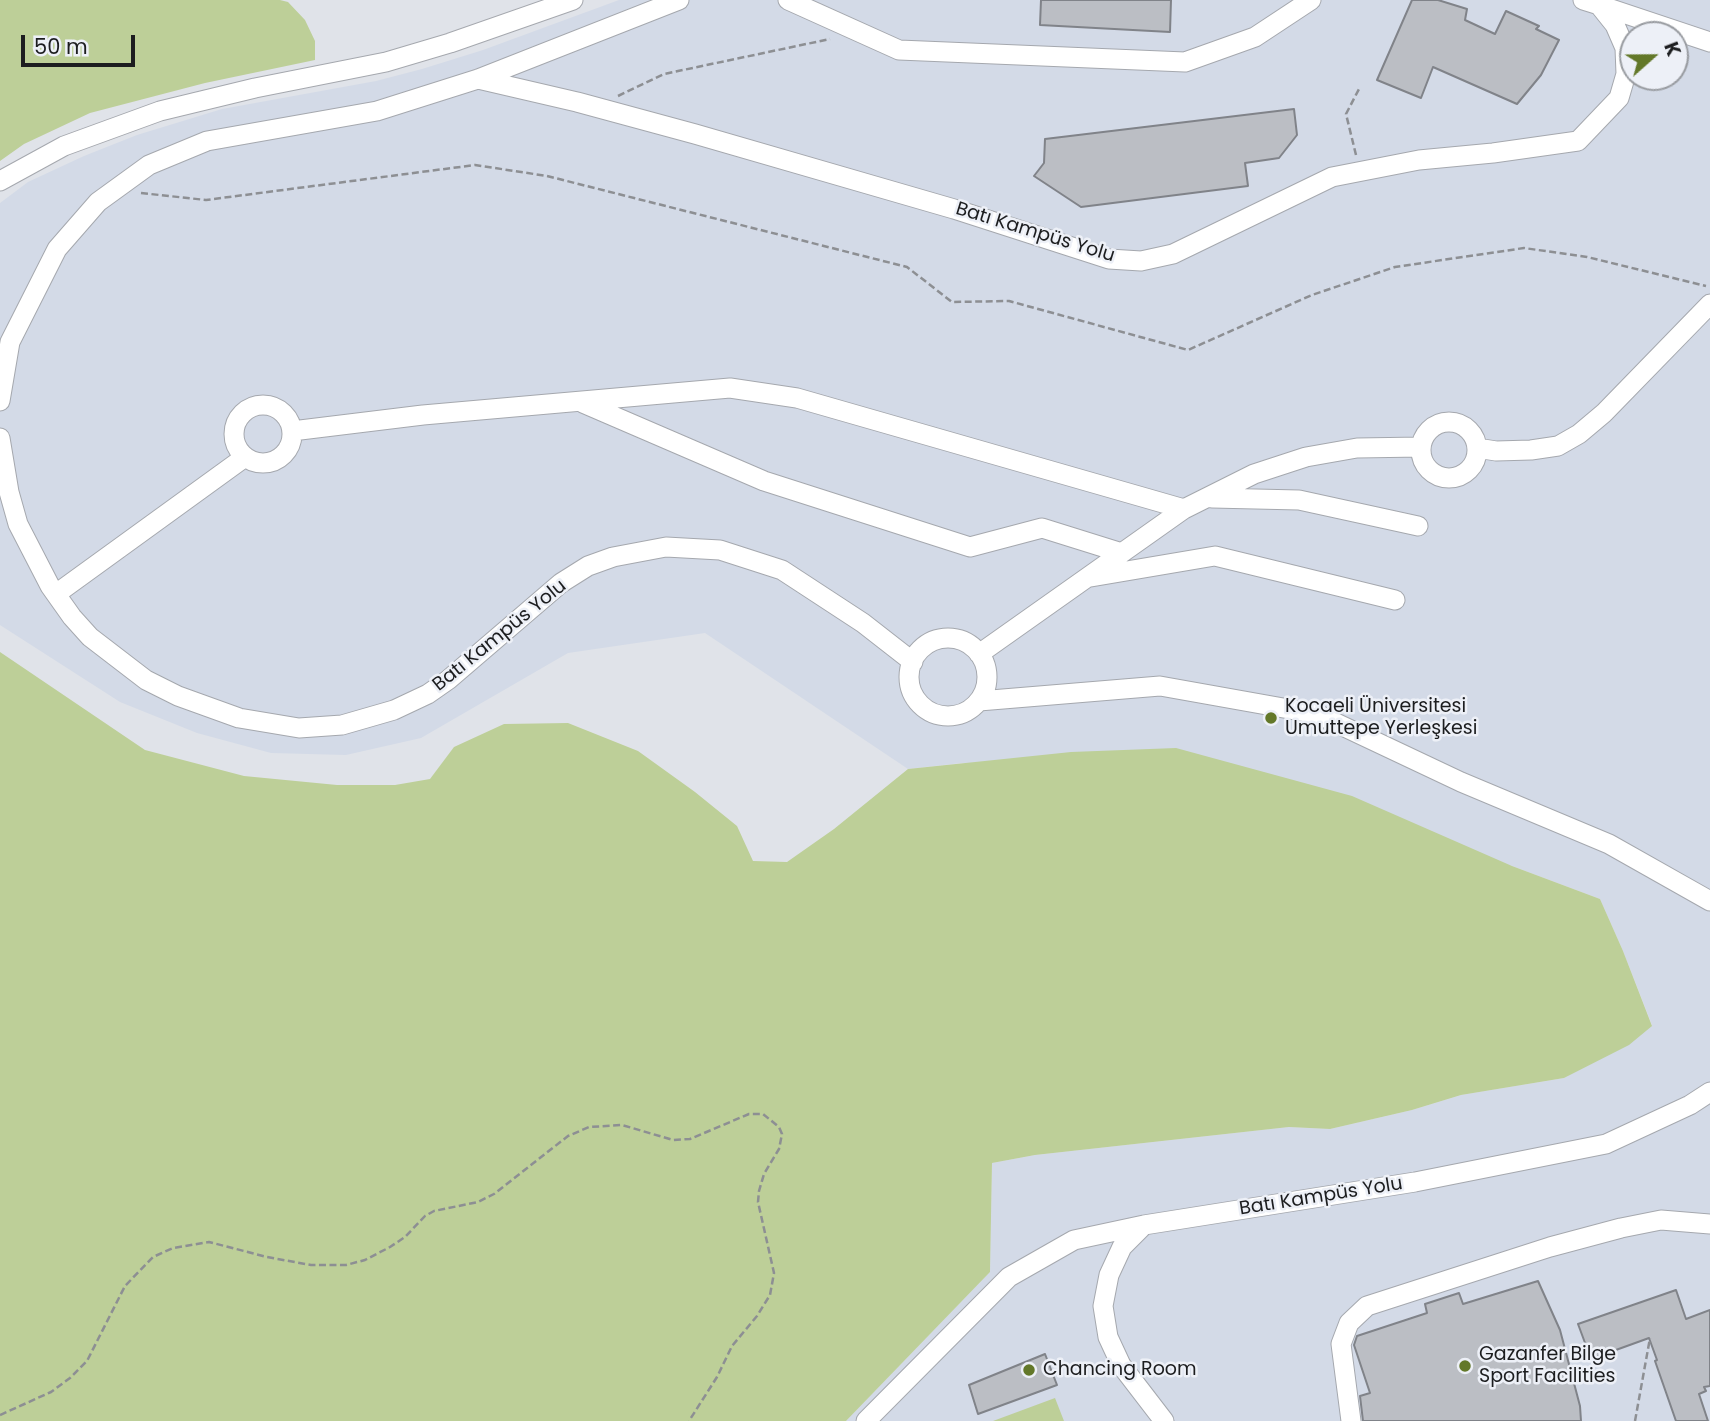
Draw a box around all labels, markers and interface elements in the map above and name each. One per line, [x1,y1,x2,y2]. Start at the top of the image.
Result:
scale bar [24,21,138,65]
north arrow [1619,21,1689,91]
text: 50 m [34,32,88,61]
text: K [1657,38,1687,60]
street label: Batı Kampüs Yolu [953,198,1117,268]
street label: Batı Kampüs Yolu [429,575,571,697]
place label: Kocaeli Üniversitesi Umuttepe Yerleşkesi [1285,696,1477,740]
marker: Kocaeli Üniversitesi Umuttepe Yerleşkesi [1263,710,1279,726]
street label: Batı Kampüs Yolu [1238,1173,1404,1221]
place label: Gazanfer Bilge Sport Facilities [1479,1344,1616,1388]
marker: Gazanfer Bilge Sport Facilities [1457,1358,1473,1374]
place label: Chancing Room [1043,1359,1197,1381]
marker: Chancing Room [1021,1362,1037,1378]

